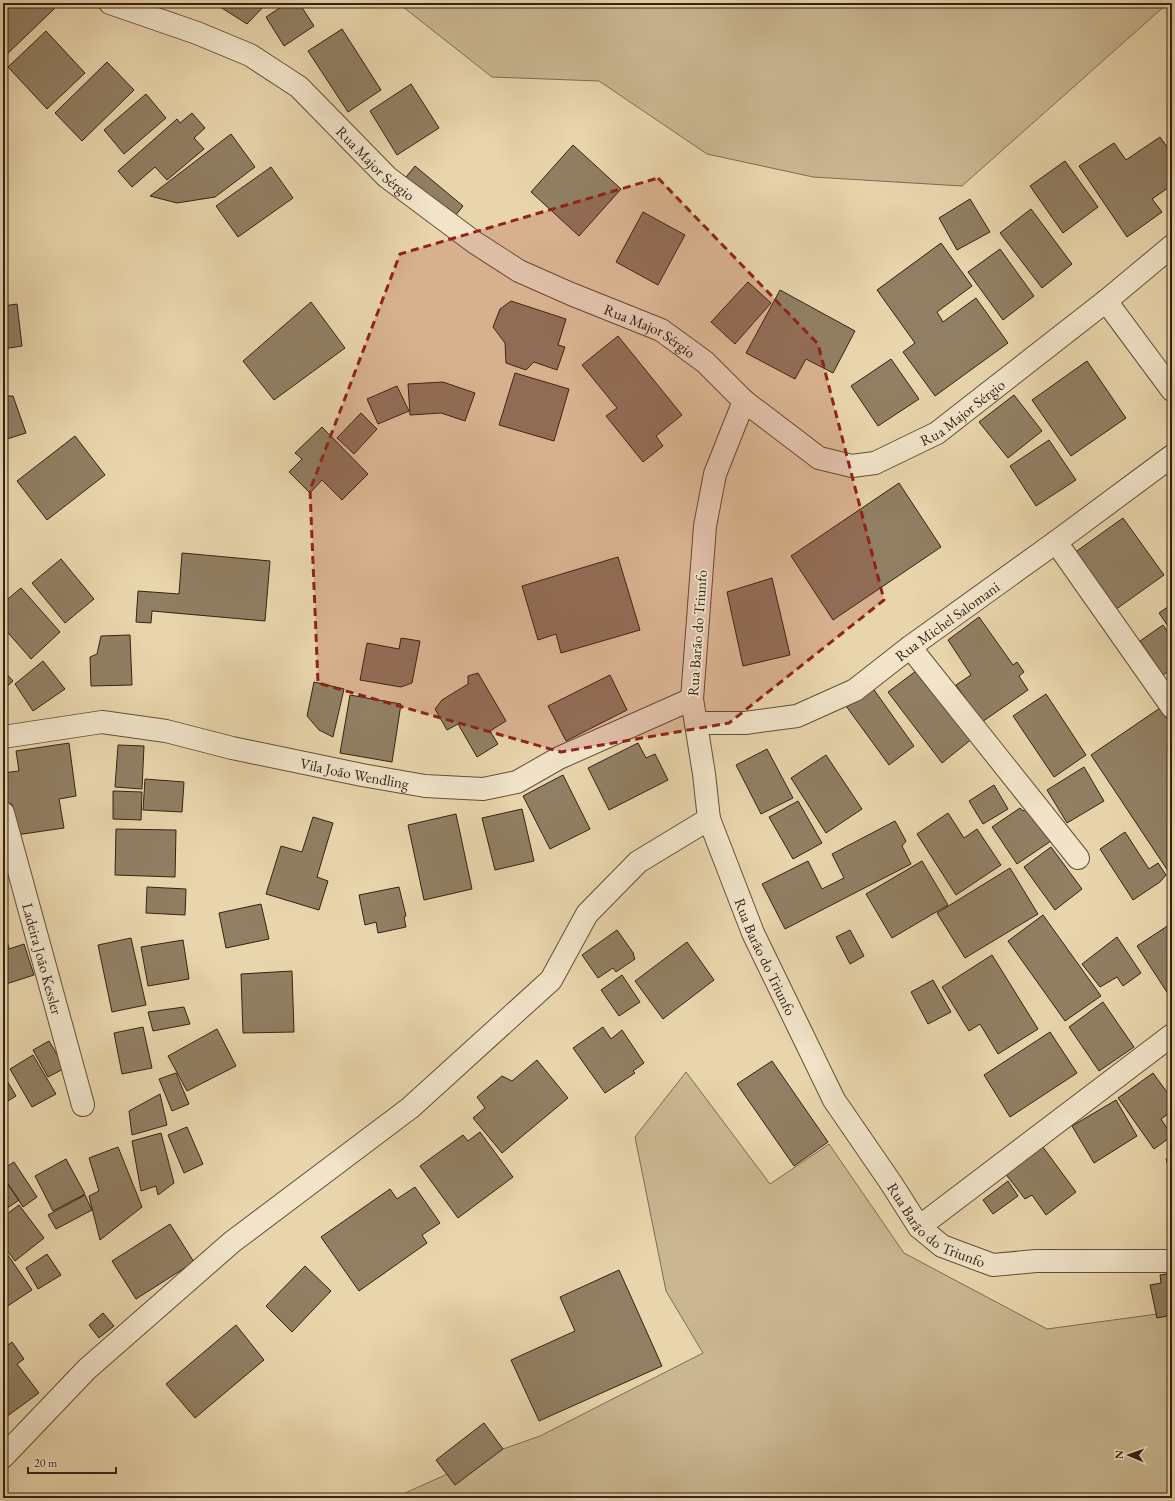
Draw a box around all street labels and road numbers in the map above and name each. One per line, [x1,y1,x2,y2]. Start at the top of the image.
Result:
street label: Rua Major Sérgio [332,121,419,204]
street label: Rua Major Sérgio [602,299,700,362]
street label: Rua Major Sérgio [917,374,1008,449]
street label: Rua Barão do Triunfo [683,569,711,697]
street label: Rua Michel Salomani [891,576,1003,665]
street label: Vila João Wendling [299,753,411,793]
street label: Rua Barão do Triunfo [731,895,801,1018]
street label: Ladeira João Kessler [19,901,67,1017]
street label: Rua Barão do Triunfo [883,1179,988,1271]

